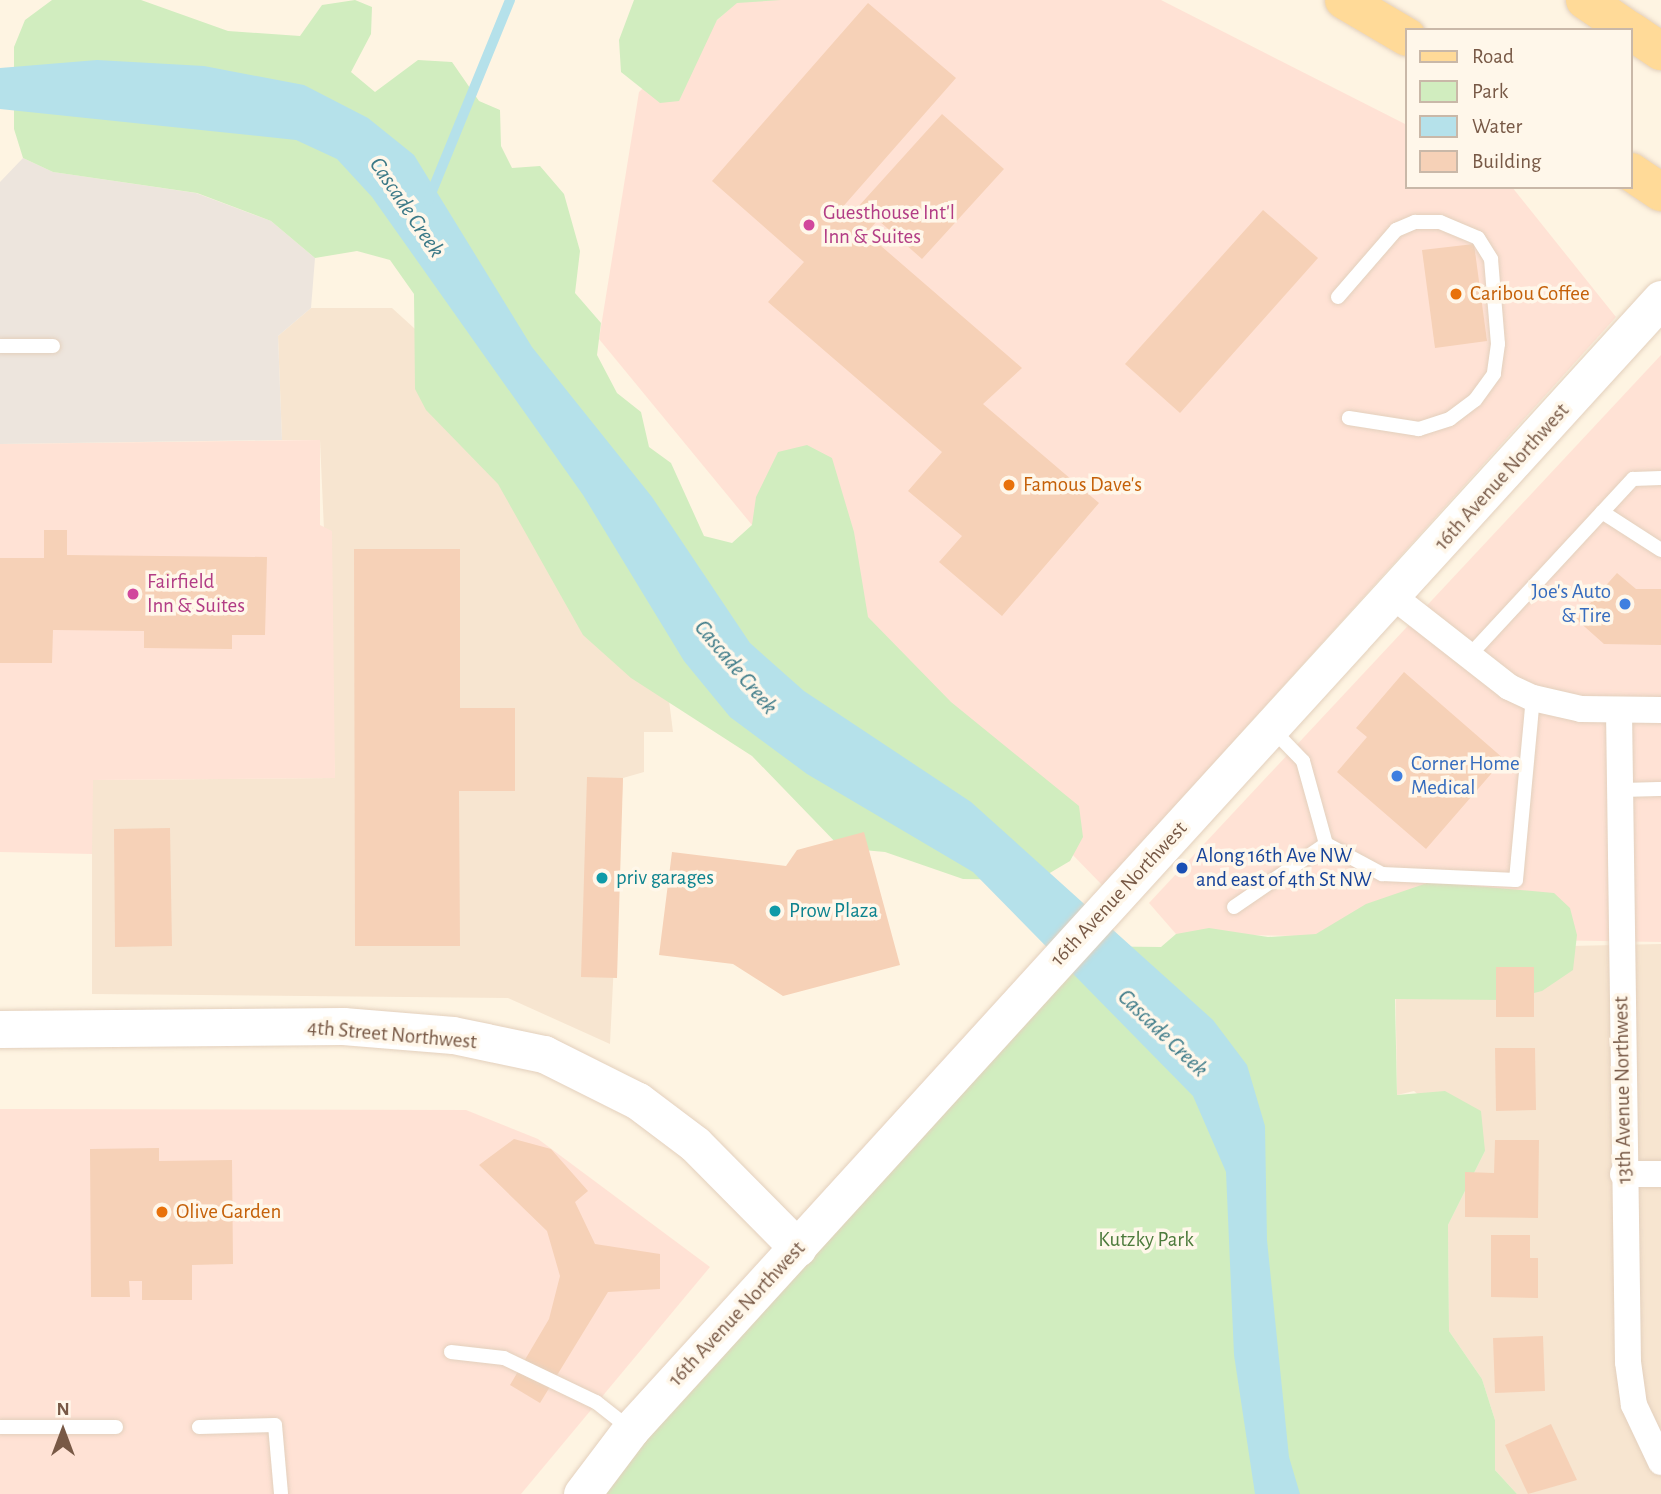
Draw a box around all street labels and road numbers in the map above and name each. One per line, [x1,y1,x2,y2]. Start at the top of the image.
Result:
street label: 16th Avenue Northwest [1429,398,1575,556]
street label: 16th Avenue Northwest [1045,816,1193,972]
street label: 13th Avenue Northwest [1609,996,1637,1184]
street label: 4th Street Northwest [306,1015,478,1055]
street label: 16th Avenue Northwest [663,1236,811,1392]

